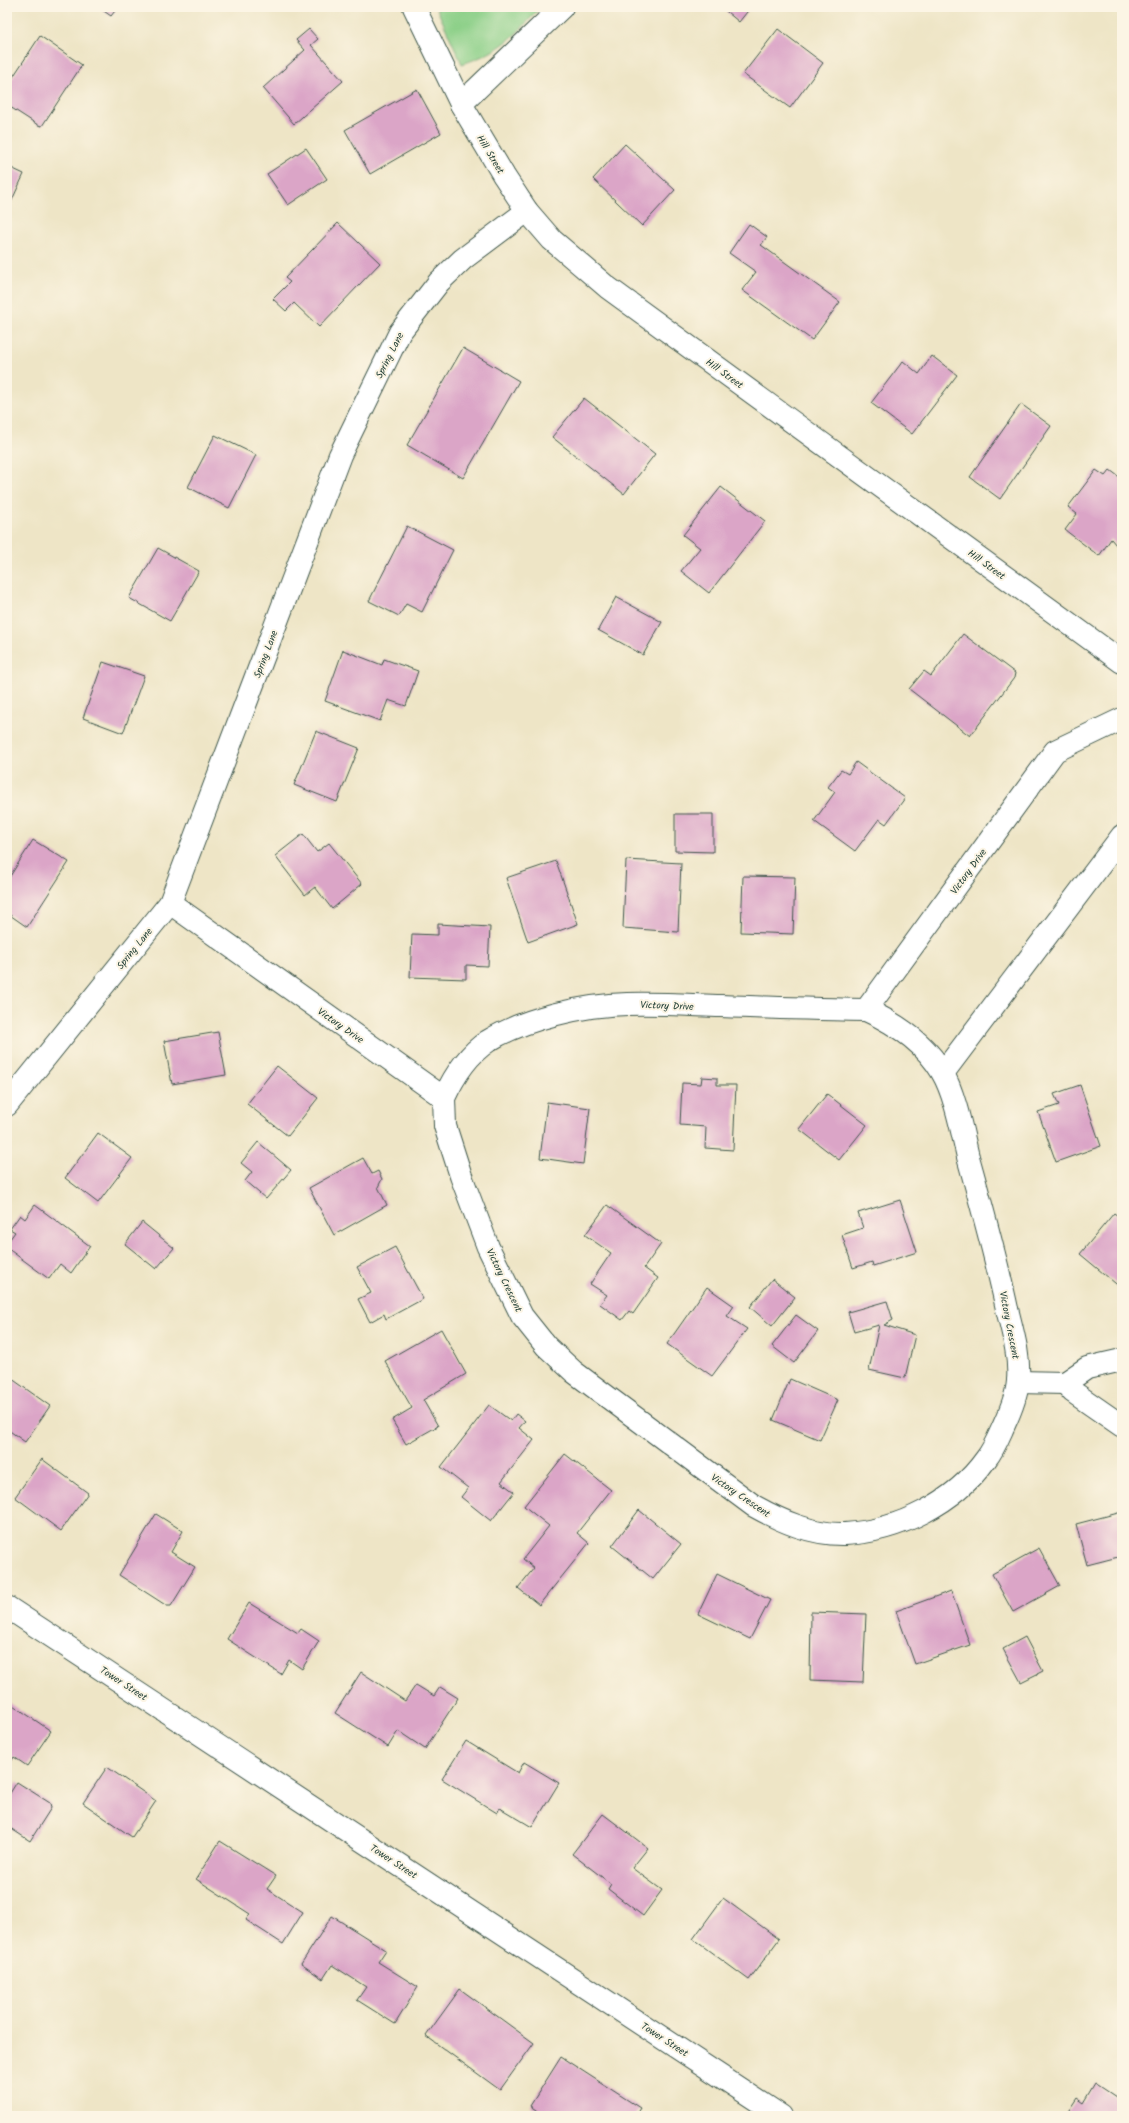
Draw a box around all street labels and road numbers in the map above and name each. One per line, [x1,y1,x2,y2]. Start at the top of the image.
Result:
street label: Hill Street [472,132,508,177]
street label: Spring Lane [371,329,409,381]
street label: Hill Street [702,355,747,393]
street label: Hill Street [964,546,1009,584]
street label: Spring Lane [250,628,283,680]
street label: Victory Drive [947,845,991,898]
street label: Spring Lane [113,924,157,973]
street label: Victory Drive [640,997,694,1015]
street label: Victory Drive [314,1004,367,1048]
street label: Victory Crescent [482,1246,526,1315]
street label: Victory Crescent [995,1290,1023,1361]
street label: Victory Crescent [707,1470,774,1522]
street label: Tower Street [97,1662,150,1705]
street label: Tower Street [367,1840,420,1883]
street label: Tower Street [638,2018,691,2061]

